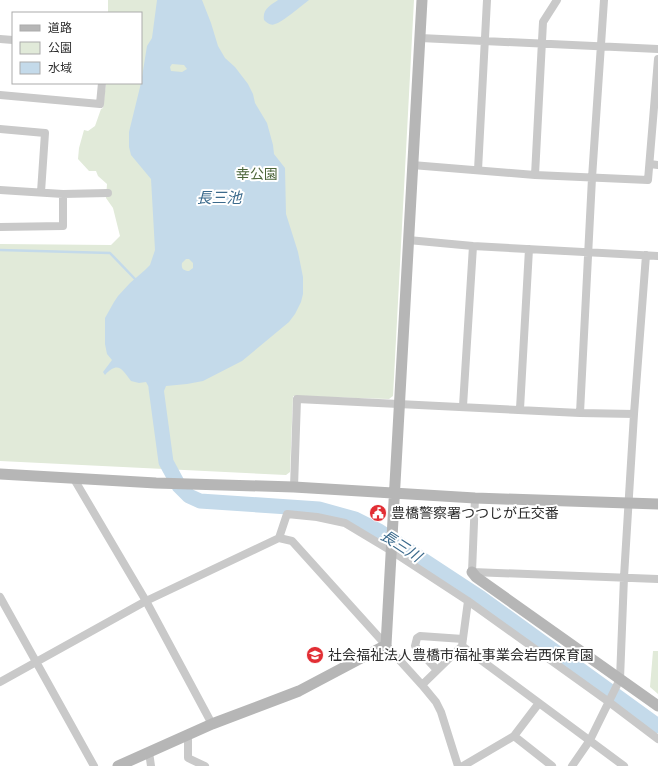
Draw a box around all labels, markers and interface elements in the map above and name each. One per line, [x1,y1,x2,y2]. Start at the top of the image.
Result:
legend [12,12,142,84]
text: 道路 [48,20,72,35]
text: 公園 [48,40,72,55]
text: 水域 [48,60,72,75]
park label: 幸公園 [236,165,278,183]
water label: 長三池 [196,188,243,207]
public building icon: 豊橋警察署つつじが丘交番 [368,503,388,523]
place label: 豊橋警察署つつじが丘交番 [391,504,559,522]
water label: 長三川 [377,525,427,567]
school or university icon: 社会福祉法人豊橋市福祉事業会岩西保育園 [305,645,325,665]
place label: 社会福祉法人豊橋市福祉事業会岩西保育園 [328,646,594,664]

